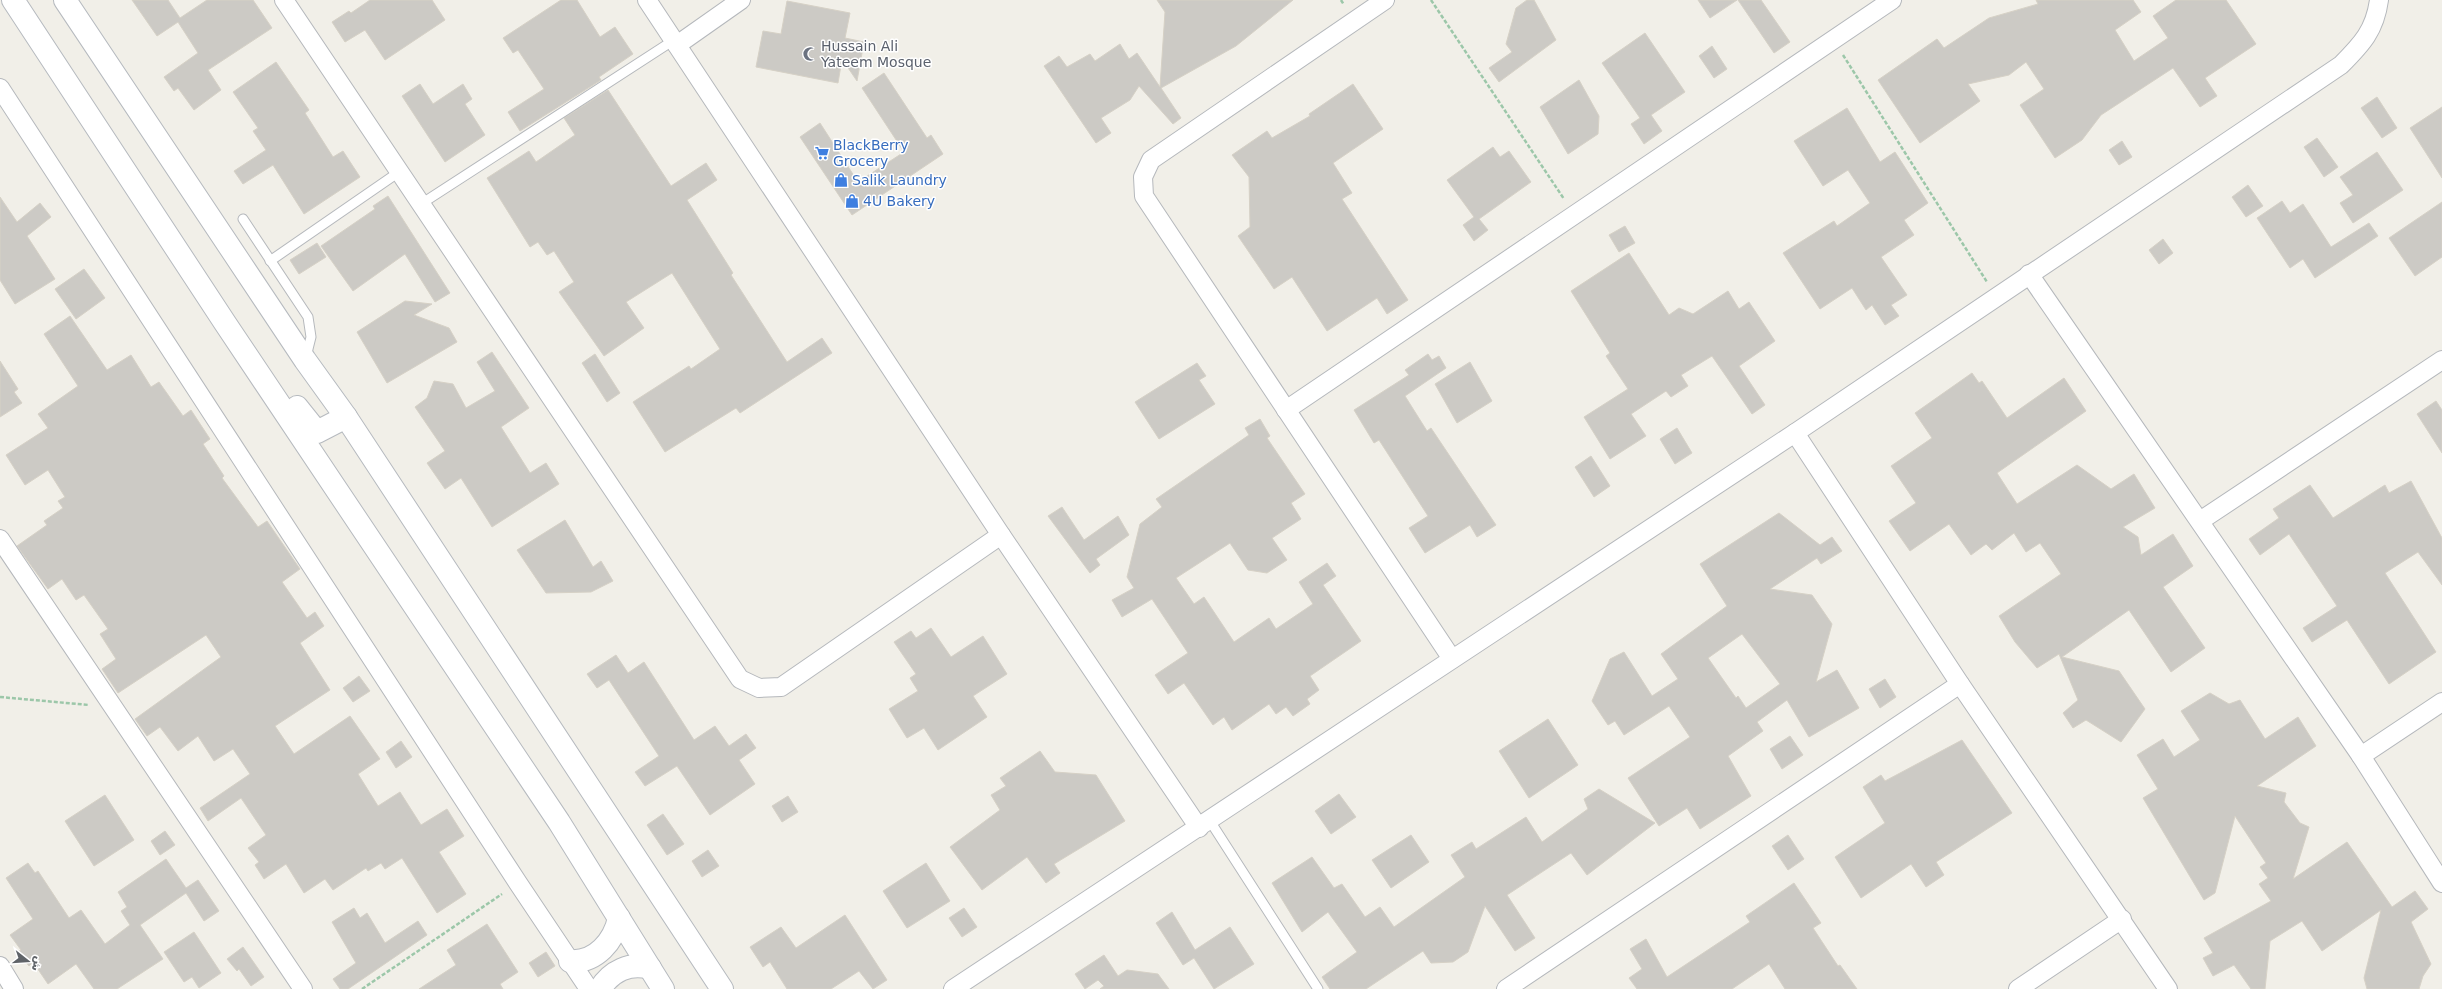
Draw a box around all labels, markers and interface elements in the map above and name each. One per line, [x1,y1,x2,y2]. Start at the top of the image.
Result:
place label: Hussain Ali Yateem Mosque [820,38,931,70]
mosque icon: Hussain Ali Yateem Mosque [802,46,818,62]
place label: BlackBerry Grocery [833,137,909,169]
supermarket icon: BlackBerry Grocery [814,145,830,161]
shop icon: Salik Laundry [833,172,849,188]
place label: Salik Laundry [852,172,947,188]
shop icon: 4U Bakery [844,193,860,209]
place label: 4U Bakery [863,193,935,209]
north arrow [8,941,48,981]
text: ش [29,955,46,973]

